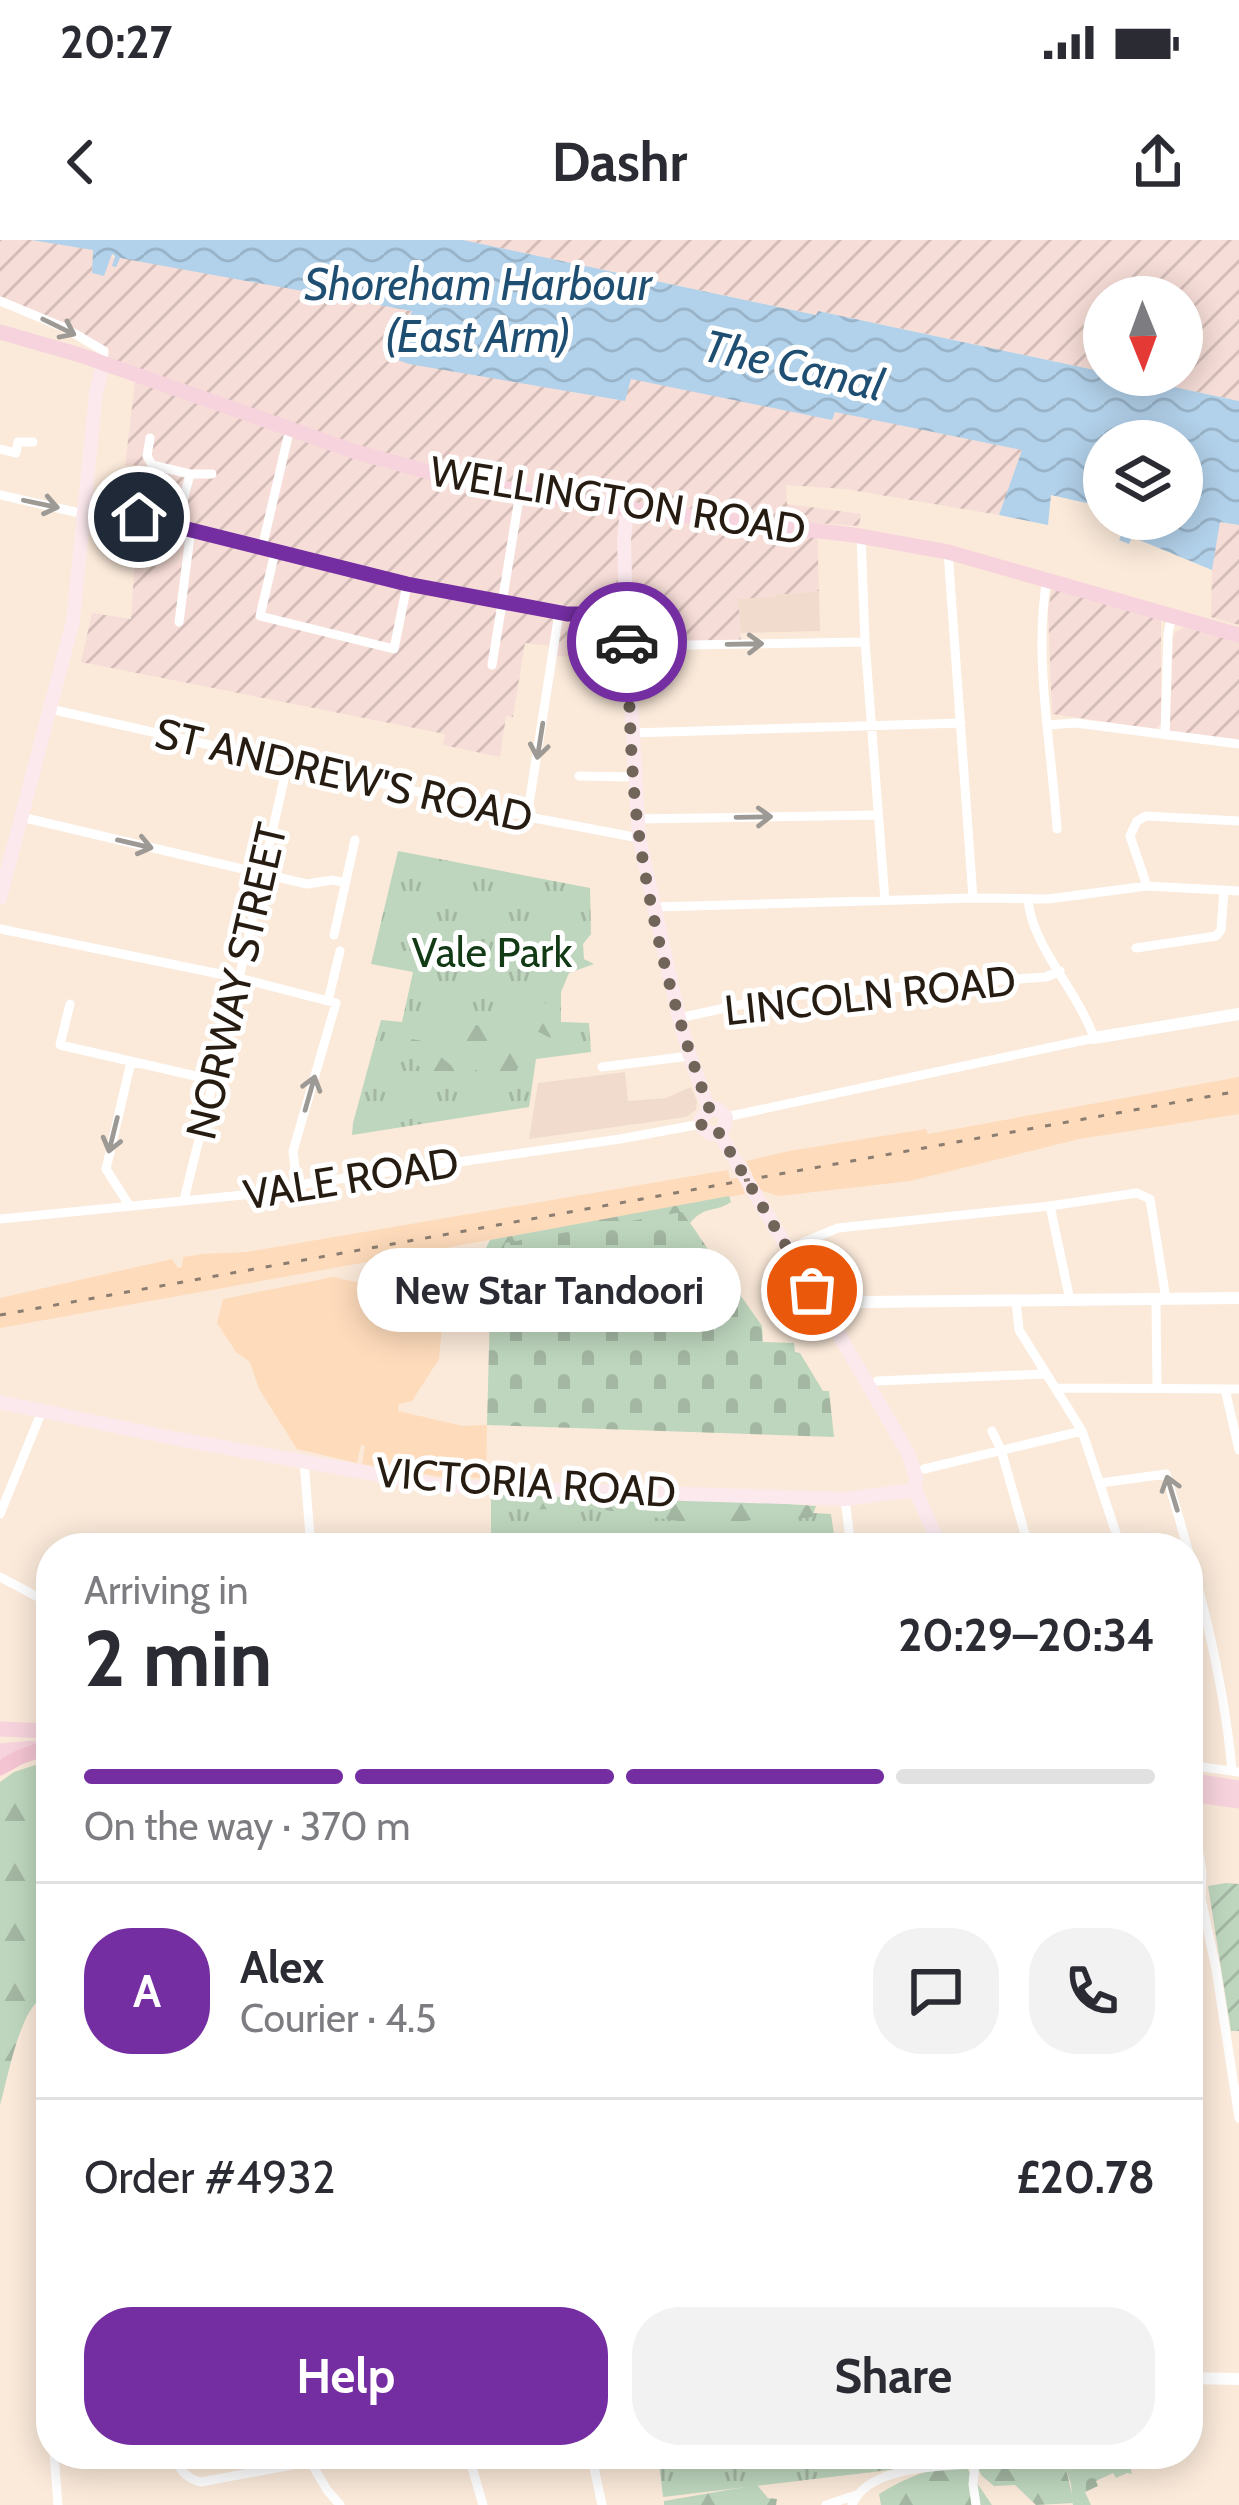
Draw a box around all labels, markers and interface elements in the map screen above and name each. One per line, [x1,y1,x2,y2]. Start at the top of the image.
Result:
text: 20:27 [60,15,172,69]
icon: back [48,129,114,195]
text: Dashr [552,129,687,195]
icon: share [1125,129,1191,195]
water label: Shoreham Harbour (East Arm) [304,257,654,363]
north arrow [1083,276,1203,396]
map controls [1083,276,1203,540]
one-way arrow [40,317,76,339]
water label: The Canal [699,318,890,412]
button: layers [1083,420,1203,540]
street label: WELLINGTON ROAD [426,445,810,555]
pin [88,466,190,568]
icon: home [106,484,172,550]
one-way arrow [22,494,60,517]
courier [567,582,687,702]
icon: car [594,609,660,675]
one-way arrow [725,633,764,656]
street label: ST ANDREW'S ROAD [150,706,538,844]
one-way arrow [527,721,550,760]
one-way arrow [734,806,773,829]
street label: NORWAY STREET [174,818,298,1144]
one-way arrow [116,833,154,856]
park label: Vale Park [412,926,572,978]
street label: LINCOLN ROAD [722,954,1018,1036]
one-way arrow [300,1075,322,1113]
one-way arrow [101,1115,123,1153]
street label: VALE ROAD [240,1135,462,1221]
pin [761,1239,863,1341]
callout: New Star Tandoori [356,1248,740,1332]
icon: bag [779,1257,845,1323]
text: New Star Tandoori [394,1266,704,1314]
street label: VICTORIA ROAD [374,1446,678,1518]
one-way arrow [1160,1475,1182,1513]
text: Arriving in [84,1566,248,1614]
text: 20:29–20:34 [898,1608,1155,1662]
text: 2 min [84,1611,272,1706]
text: On the way · 370 m [84,1802,411,1850]
button: chat [873,1928,999,2054]
button: phone [1029,1928,1155,2054]
text: Alex [240,1940,324,1994]
text: A [133,1964,161,2018]
text: Courier · 4.5 [240,1994,436,2042]
text: Order #4932 [84,2150,336,2204]
text: £20.78 [1016,2150,1155,2204]
button: Help [84,2307,608,2445]
button: Share [632,2307,1155,2445]

